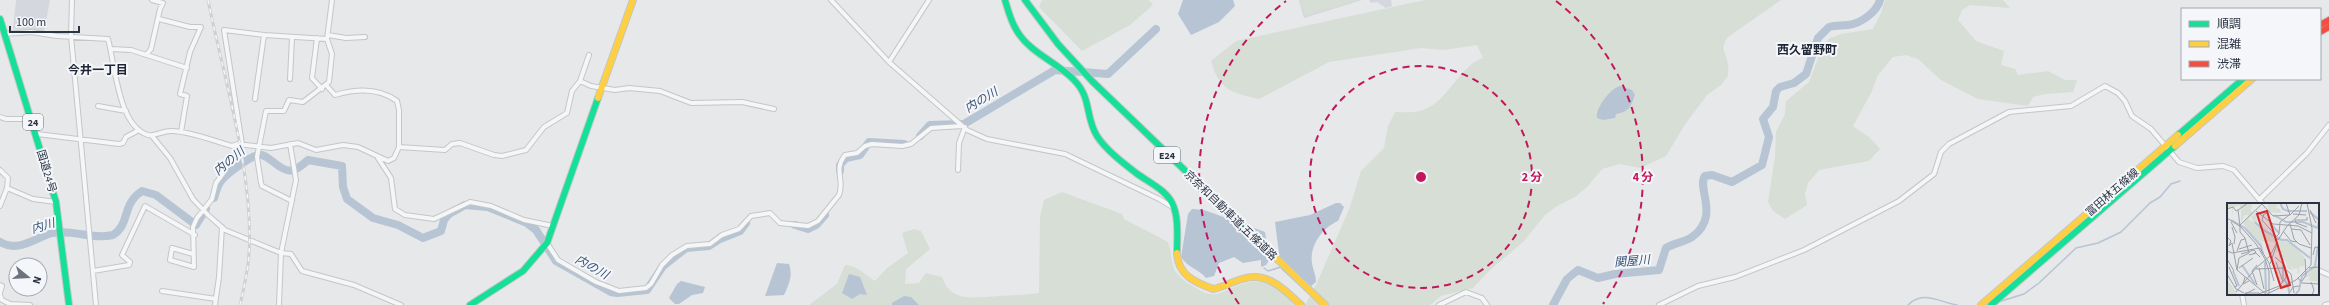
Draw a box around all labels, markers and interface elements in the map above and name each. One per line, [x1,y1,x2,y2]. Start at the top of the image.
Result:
scale bar [10,8,79,34]
legend [2181,8,2321,80]
text: 100 m [16,14,46,31]
text: 順調 [2217,16,2241,33]
text: 混雑 [2217,36,2241,53]
district label: 西久留野町 [1777,42,1837,59]
text: 渋滞 [2217,56,2241,73]
district label: 今井一丁目 [68,62,128,79]
water label: 内の川 [961,83,1003,117]
road number: 24 [23,114,43,130]
water label: 内の川 [210,142,250,179]
road number: E24 [1154,147,1180,163]
street label: 国道24号 [33,148,60,194]
street label: 富田林五條線 [2083,165,2142,220]
street label: 京奈和自動車道;五條道路 [1181,167,1280,264]
text: 2 分 [1522,169,1542,186]
text: 4 分 [1633,169,1653,186]
centre of rings [1414,170,1428,184]
inset map [2227,203,2319,295]
water label: 内川 [29,214,59,238]
water label: 内の川 [572,251,613,285]
water label: 関屋川 [1613,251,1653,272]
north arrow [8,257,48,297]
text: N [29,274,45,286]

